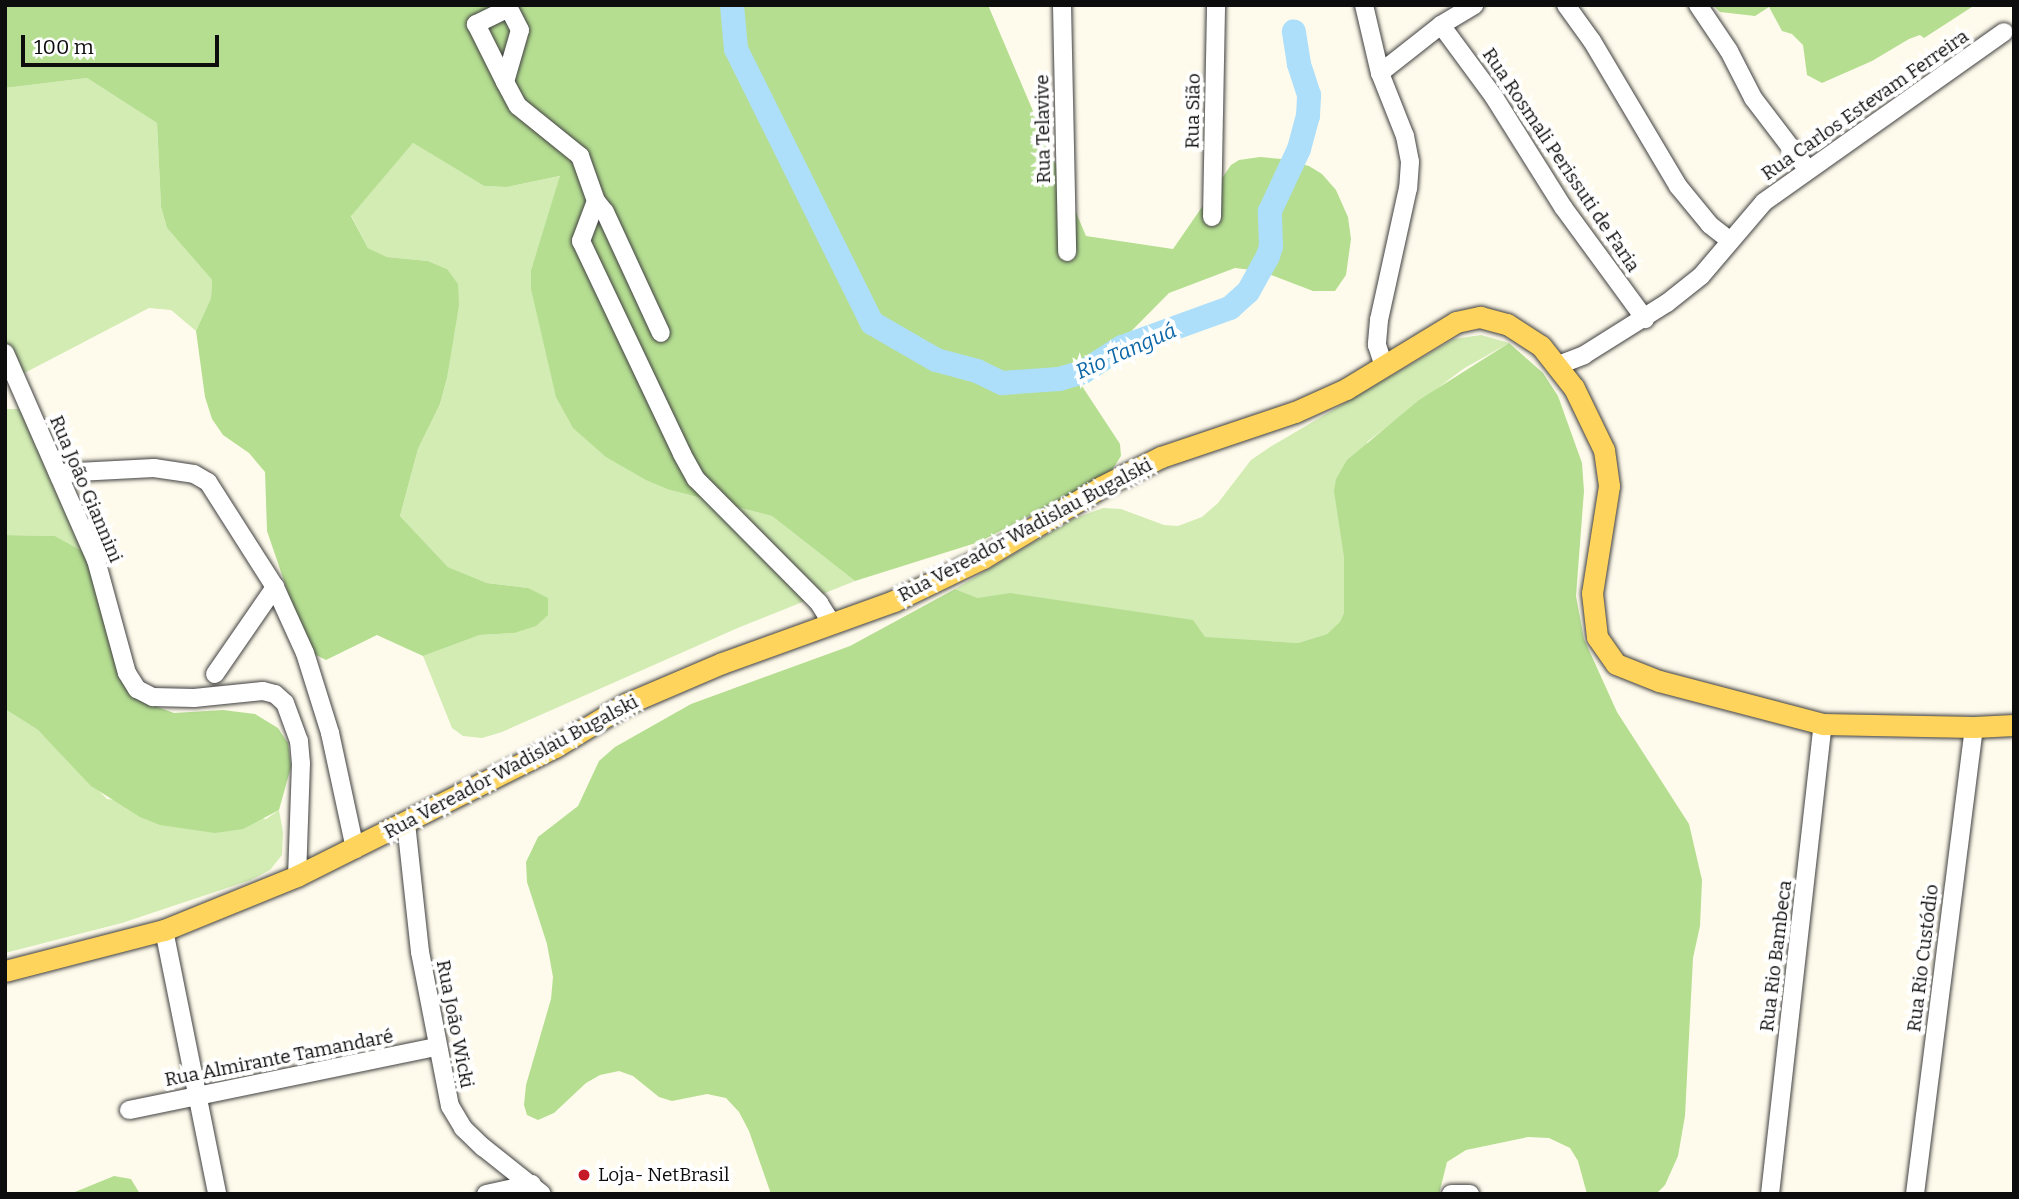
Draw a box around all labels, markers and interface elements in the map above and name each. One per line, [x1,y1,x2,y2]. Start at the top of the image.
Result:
scale bar [24,21,222,65]
street label: Rua Carlos Estevam Ferreira [1757,25,1973,185]
text: 100 m [34,34,94,60]
street label: Rua Rosmali Perissuti de Faria [1477,44,1645,276]
street label: Rua Sião [1181,73,1205,149]
street label: Rua Telavive [1031,74,1055,184]
water label: Rio Tanguá [1072,318,1180,384]
street label: Rua João Giannini [45,412,127,566]
street label: Rua Vereador Wadislau Bugalski [894,453,1156,607]
street label: Rua Vereador Wadislau Bugalski [380,690,642,844]
street label: Rua Rio Bambeca [1755,879,1797,1033]
street label: Rua Rio Custódio [1903,883,1943,1033]
street label: Rua João Wicki [431,958,479,1090]
street label: Rua Almirante Tamandaré [163,1025,395,1091]
place label: Loja- NetBrasil [598,1164,729,1186]
marker: Loja- NetBrasil [576,1167,592,1183]

